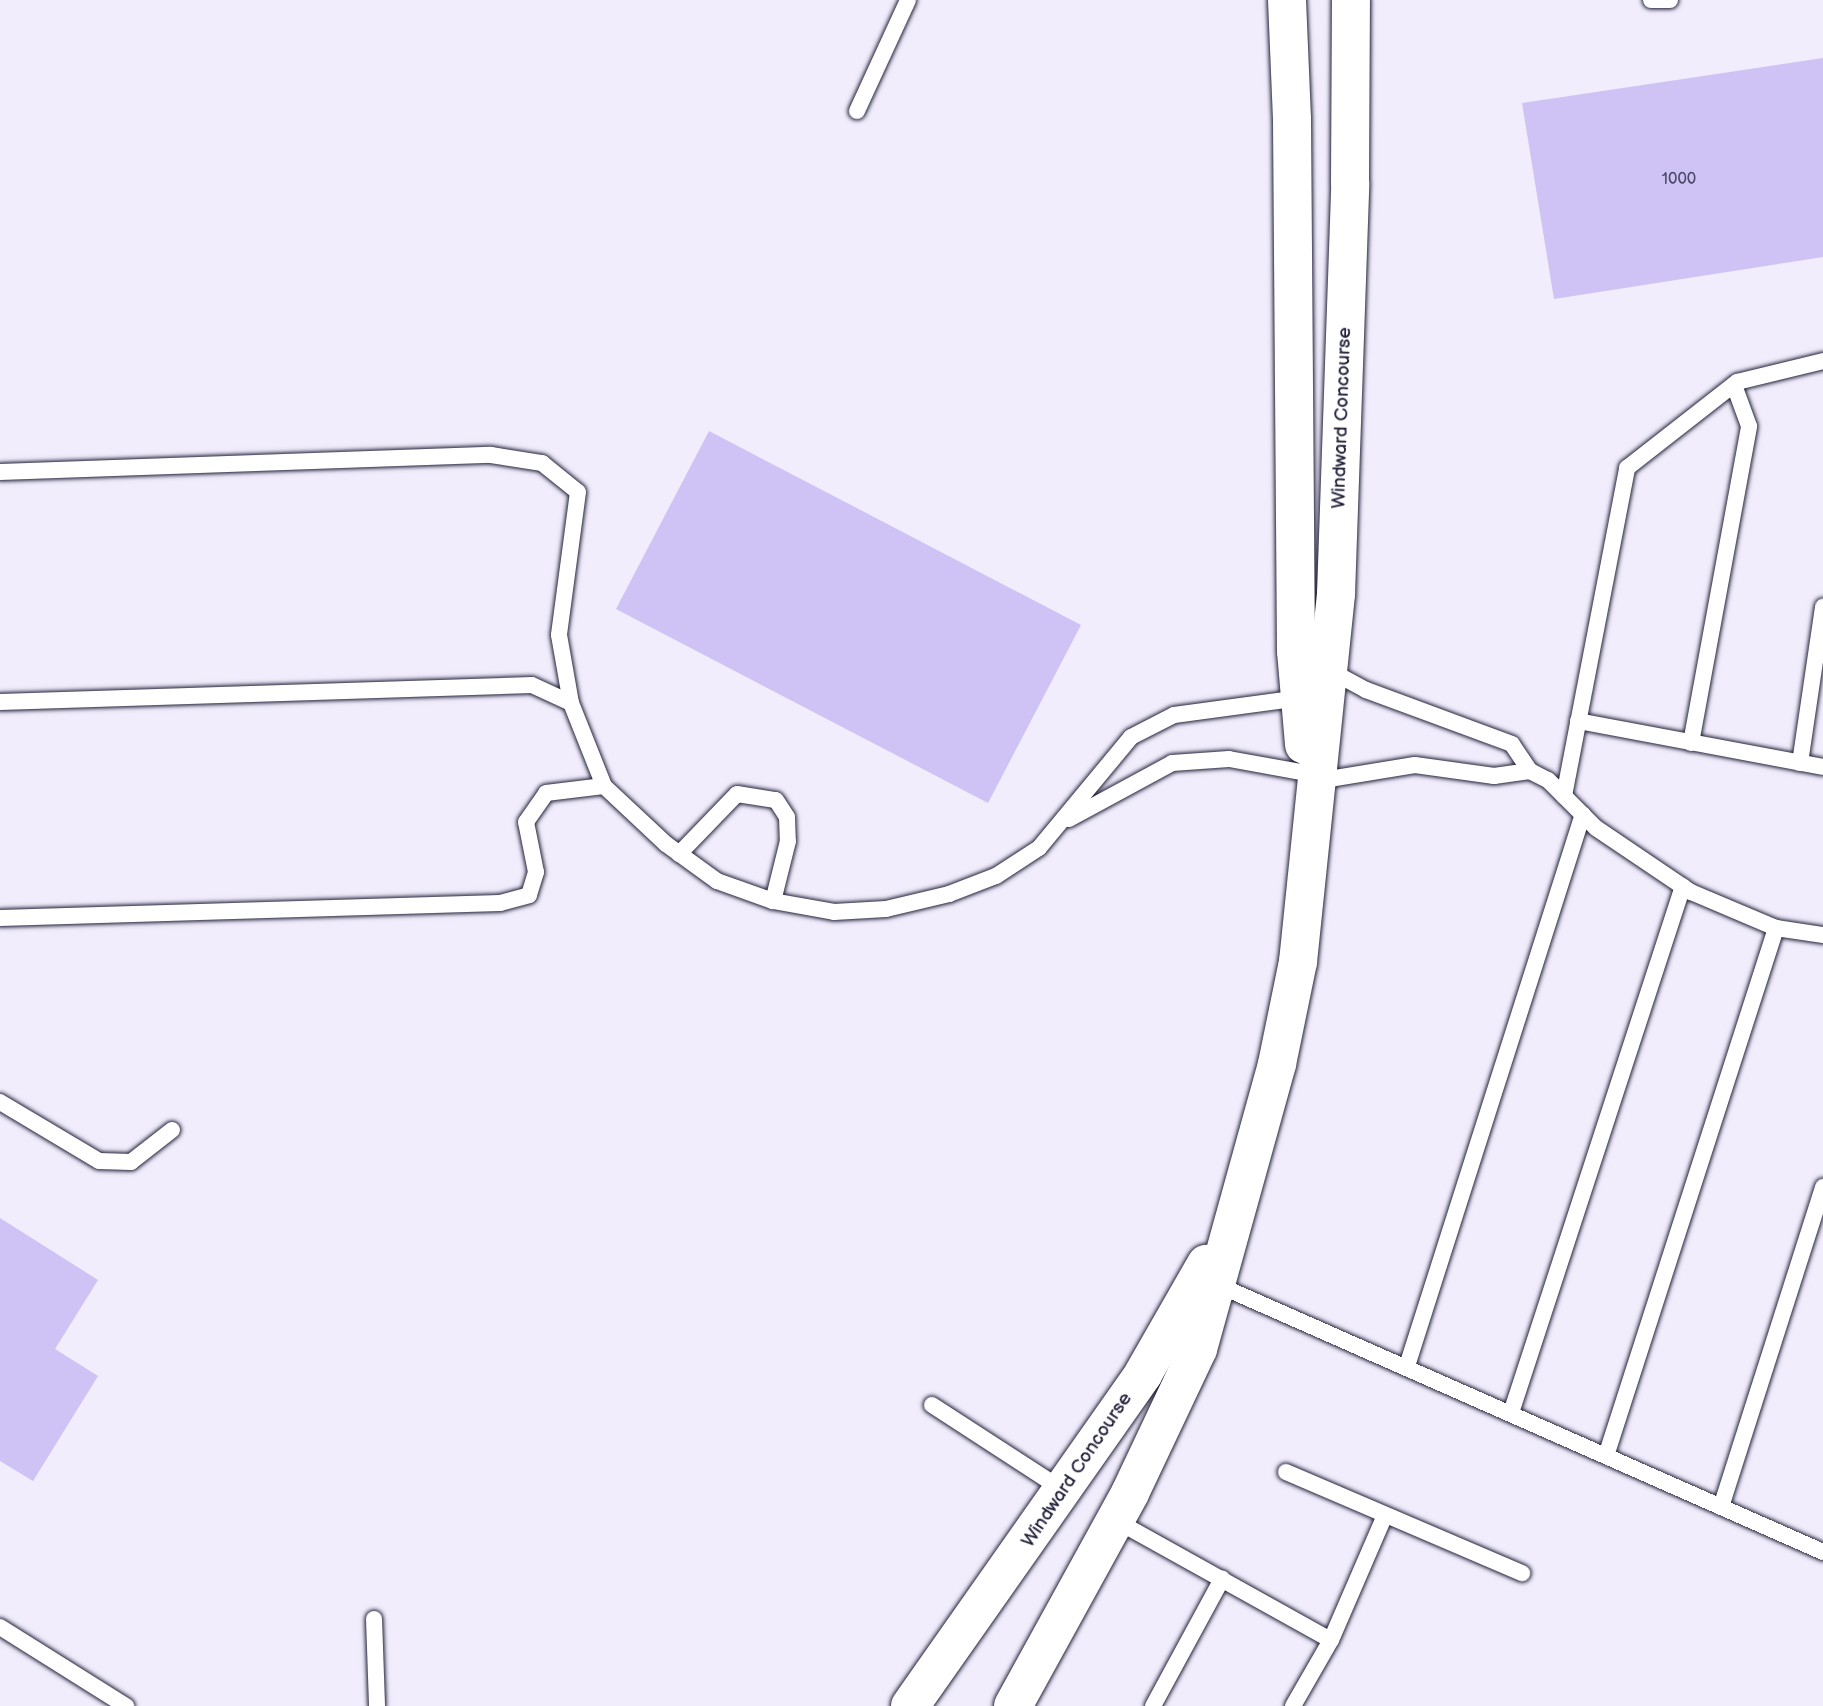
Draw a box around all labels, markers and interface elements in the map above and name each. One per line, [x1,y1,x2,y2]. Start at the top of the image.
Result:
house number: 1000 [1662,170,1696,190]
street label: Windward Concourse [1327,327,1357,509]
street label: Windward Concourse [1017,1388,1137,1552]

